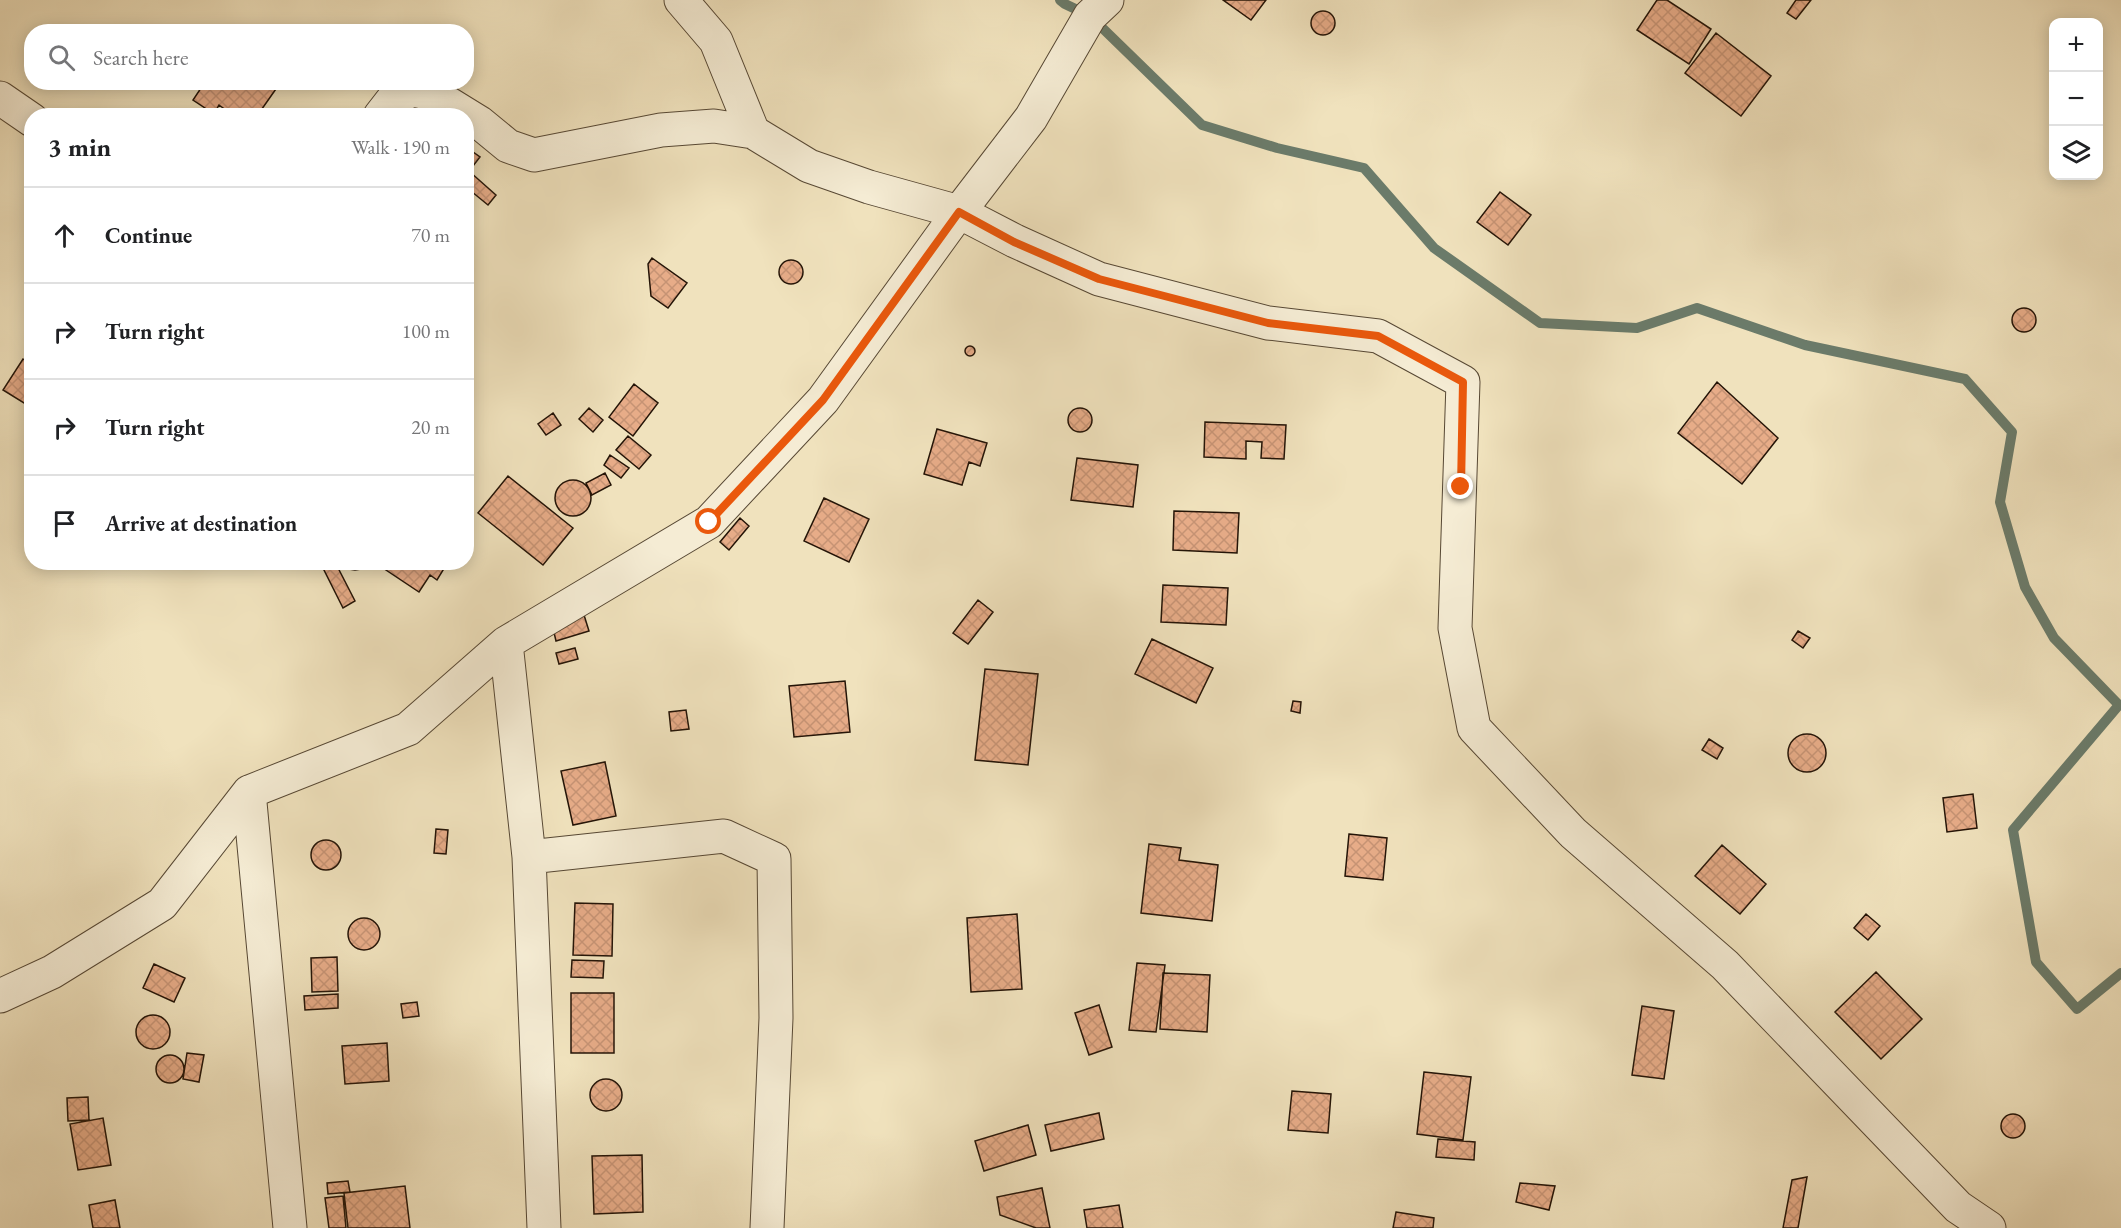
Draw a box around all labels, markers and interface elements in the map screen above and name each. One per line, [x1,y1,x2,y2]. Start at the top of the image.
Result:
map controls [2049,18,2103,180]
button: + [2049,18,2103,72]
search box [24,24,474,90]
icon: search [45,41,78,74]
text: Search here [93,43,188,72]
button: − [2049,72,2103,126]
button: layers [2049,126,2103,180]
text: 3 min [48,130,111,164]
text: Walk · 190 m [351,134,450,160]
icon: ahead [48,219,81,252]
text: Continue [105,221,192,250]
text: 70 m [411,222,450,248]
icon: right [48,315,81,348]
text: Turn right [105,317,204,346]
text: 100 m [402,318,450,344]
icon: right [48,411,81,444]
text: Turn right [105,413,204,442]
text: 20 m [411,414,450,440]
route end [1447,473,1473,499]
icon: arrive [48,507,81,540]
route start [695,508,721,534]
text: Arrive at destination [105,509,297,538]

